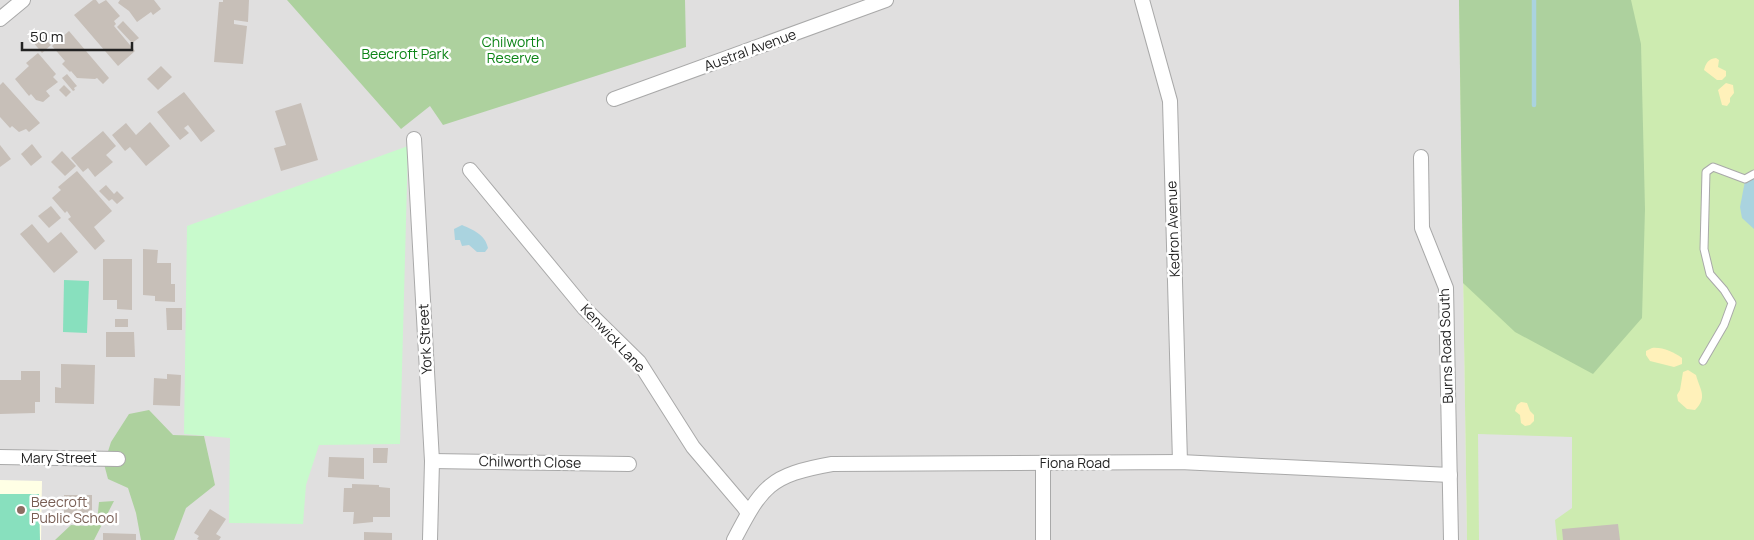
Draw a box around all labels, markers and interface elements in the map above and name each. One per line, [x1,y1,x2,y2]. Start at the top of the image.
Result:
scale bar [22,20,132,52]
street label: Austral Avenue [701,24,799,75]
text: 50 m [30,26,64,47]
park label: Chilworth Reserve [482,32,544,67]
park label: Beecroft Park [361,44,450,63]
street label: Kedron Avenue [1161,180,1184,278]
street label: Burns Road South [1434,288,1457,404]
street label: Kenwick Lane [577,299,650,376]
street label: York Street [413,303,436,375]
street label: Mary Street [21,448,97,467]
street label: Chilworth Close [479,451,581,472]
street label: Fiona Road [1040,453,1110,472]
place label: Beecroft Public School [31,492,118,527]
marker: Beecroft Public School [15,504,27,516]

